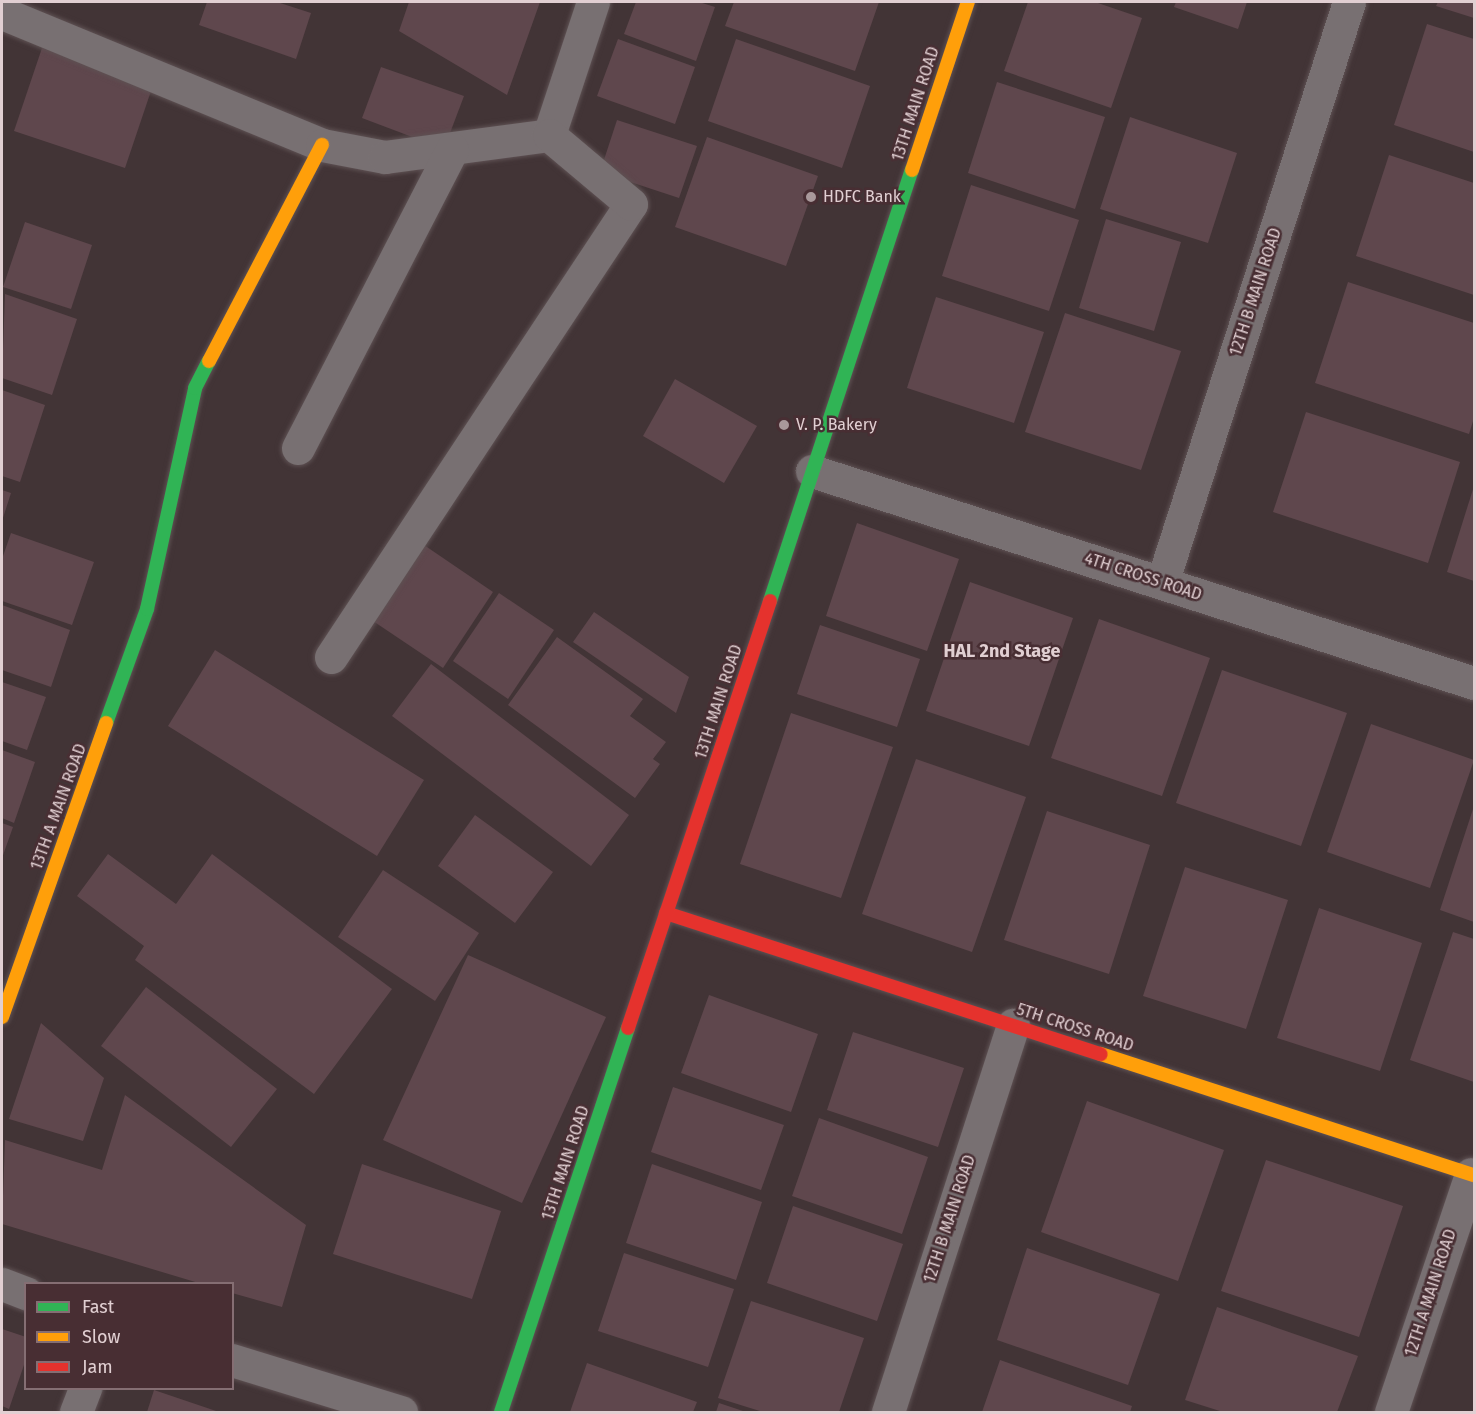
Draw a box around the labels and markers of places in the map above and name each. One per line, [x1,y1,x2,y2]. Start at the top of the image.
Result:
place label: HDFC Bank [823,187,901,207]
marker: HDFC Bank [804,190,818,204]
place label: V. P. Bakery [796,415,877,435]
marker: V. P. Bakery [777,418,791,432]

